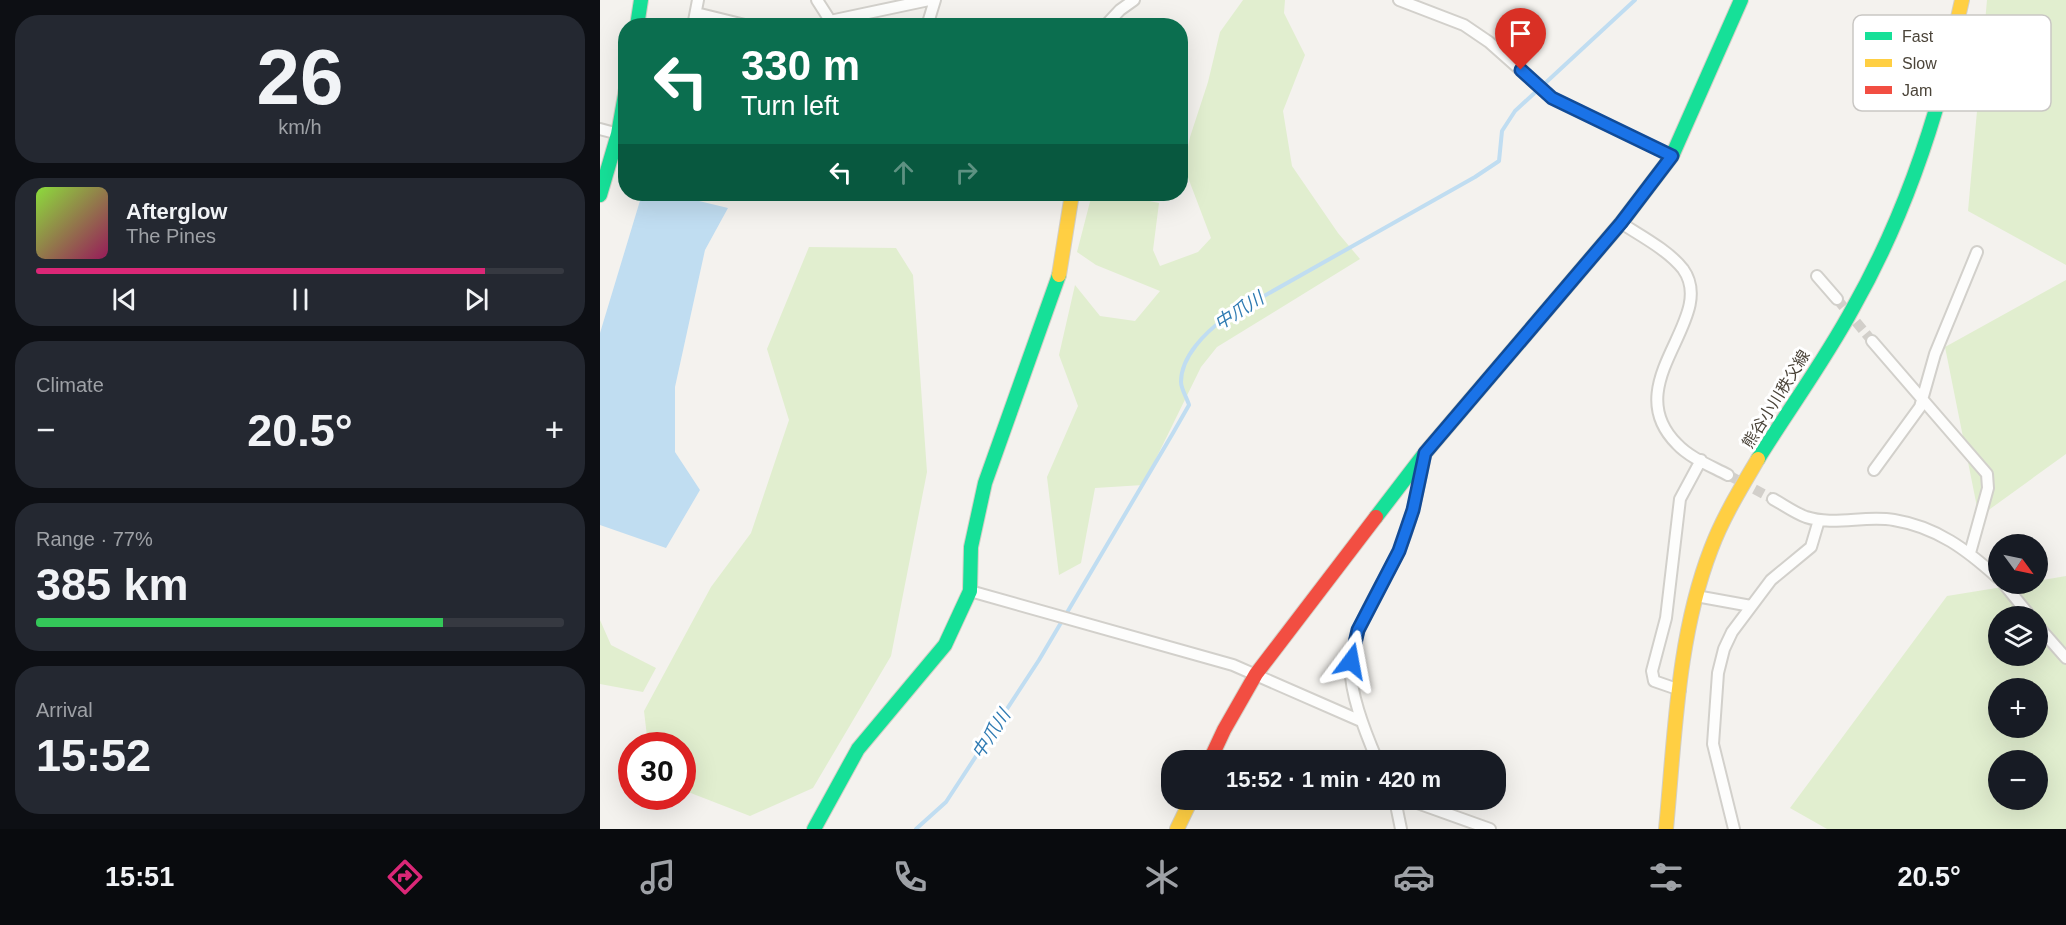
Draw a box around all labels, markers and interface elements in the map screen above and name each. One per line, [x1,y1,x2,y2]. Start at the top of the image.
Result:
pin [1495,8,1546,70]
legend [1853,15,2051,111]
icon: arrive [1504,17,1537,50]
text: Fast [1902,28,1934,45]
text: 26 [257,33,343,121]
icon: left [642,42,720,120]
text: 330 m [741,42,860,89]
text: Slow [1902,55,1937,72]
text: Jam [1902,82,1932,99]
text: Turn left [741,91,839,121]
text: km/h [278,116,322,138]
icon: left [824,156,857,189]
icon: ahead [887,156,920,189]
icon: right [950,156,983,189]
text: Afterglow [126,199,227,224]
text: The Pines [126,225,216,247]
icon: previous [108,283,141,316]
icon: pause [284,283,317,316]
icon: next [460,283,493,316]
water label: 中爪川 [1211,287,1269,334]
street label: 熊谷小川秩父線 [1739,347,1813,451]
text: Climate [36,374,104,396]
text: 20.5° [247,405,353,456]
text: − [36,411,55,448]
text: + [545,411,564,448]
text: Range · 77% [36,528,153,550]
north arrow [1988,534,2048,594]
map controls [1988,534,2048,810]
text: 385 km [36,559,189,610]
button: layers [1988,606,2048,666]
position arrow [1319,629,1383,693]
button: + [1988,678,2048,738]
text: Arrival [36,699,93,721]
water label: 中爪川 [968,704,1015,762]
text: 15:52 [36,730,151,781]
speed limit sign: 30 [618,732,696,810]
button: − [1988,750,2048,810]
text: 15:52 · 1 min · 420 m [1226,767,1441,792]
icon: directions [384,856,426,898]
icon: music [637,856,679,898]
icon: phone [889,856,931,898]
icon: climate [1141,856,1183,898]
icon: car [1393,856,1435,898]
icon: filters [1645,856,1687,898]
text: 15:51 [105,862,174,892]
text: 20.5° [1897,862,1961,892]

